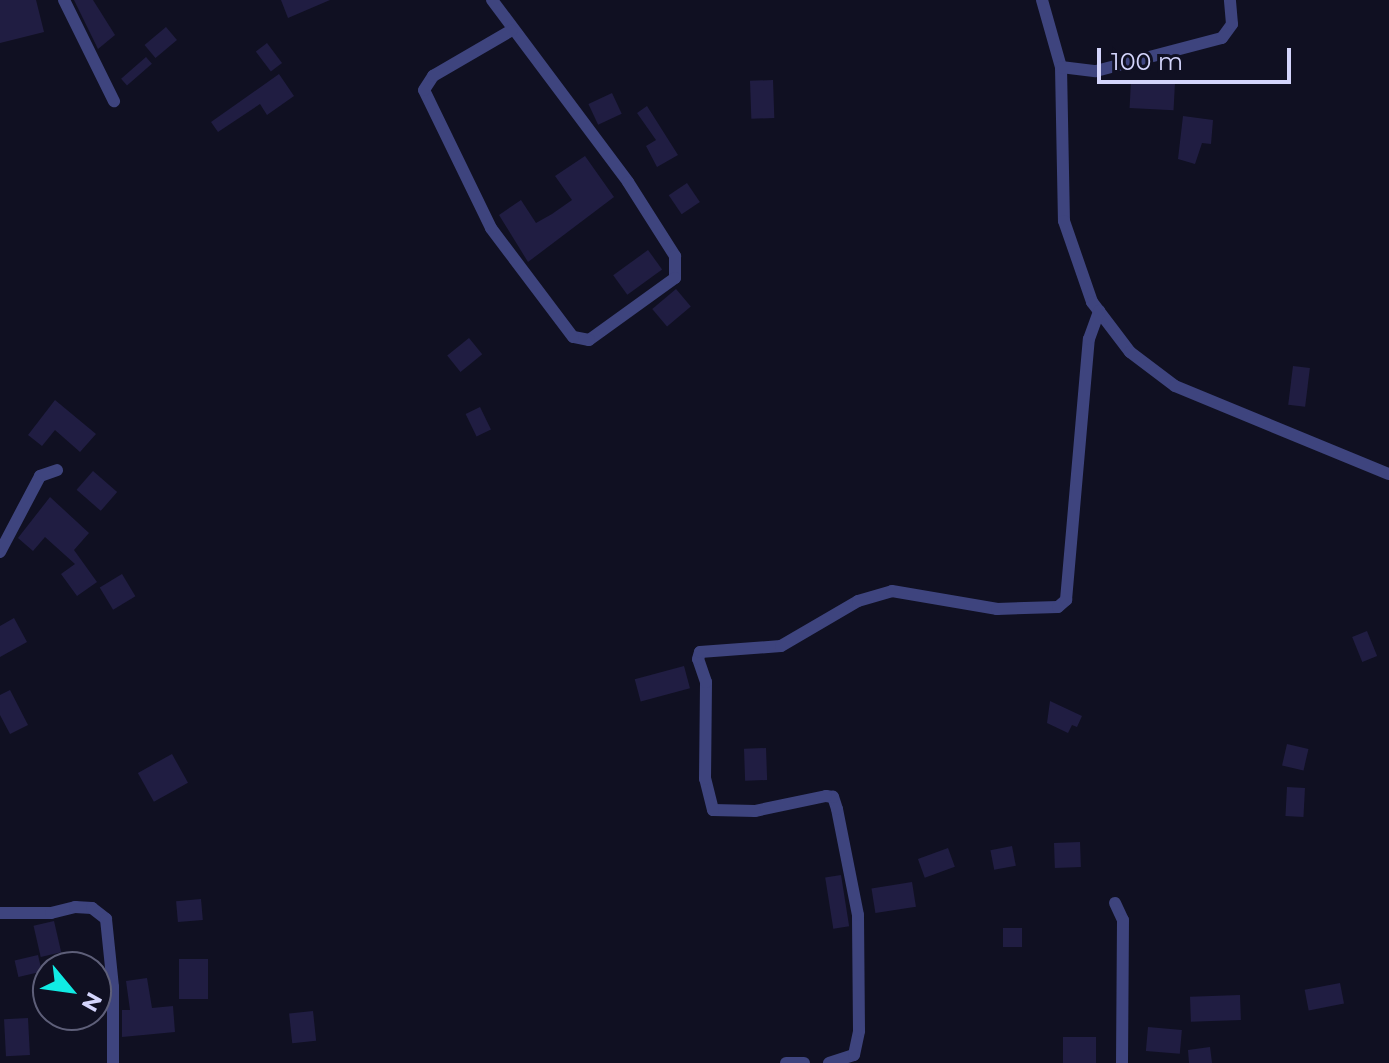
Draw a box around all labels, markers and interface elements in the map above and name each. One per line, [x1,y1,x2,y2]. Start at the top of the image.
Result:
scale bar [1101,32,1295,82]
text: 100 m [1111,47,1183,76]
north arrow [32,951,112,1031]
text: N [76,988,108,1016]

